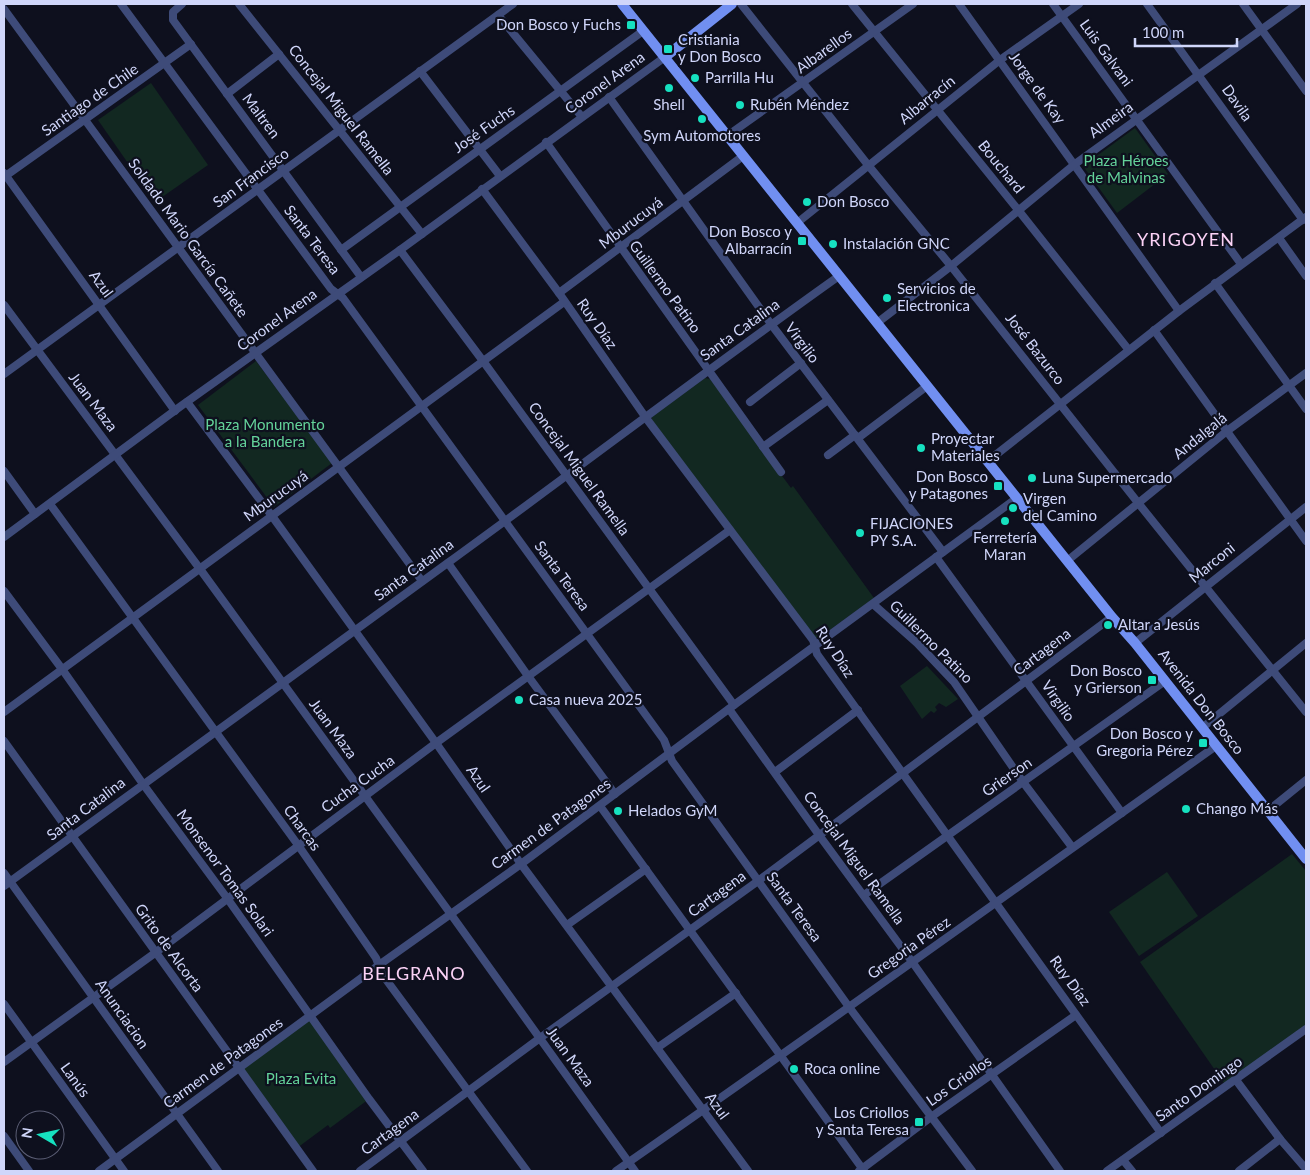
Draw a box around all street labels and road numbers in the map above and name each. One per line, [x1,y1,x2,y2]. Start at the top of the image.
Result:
street label: Luis Galvani [1076,15,1137,89]
street label: Albarellos [792,24,855,76]
street label: Concejal Miguel Ramella [285,41,398,178]
street label: Coronel Arena [561,47,648,117]
street label: Jorge de Kay [1006,48,1070,127]
street label: Santiago de Chile [38,59,141,139]
street label: Albarracín [895,71,958,127]
street label: Davila [1219,81,1257,124]
street label: Maltren [239,89,284,141]
street label: Almeira [1085,97,1136,141]
street label: José Fuchs [449,100,518,156]
street label: Bouchard [975,136,1029,197]
street label: San Francisco [209,144,292,211]
street label: Soldado Mario García Cañete [125,155,253,320]
street label: Mburucuyá [595,192,666,252]
street label: Santa Teresa [281,201,345,278]
street label: Guillermo Patino [626,237,705,336]
street label: Azul [86,266,118,300]
street label: Coronel Arena [233,284,320,354]
street label: Santa Catalina [696,294,783,364]
street label: Ruy Díaz [574,295,622,352]
street label: José Bazurco [1002,309,1069,388]
street label: Virgilio [782,319,824,366]
street label: Juan Maza [66,368,122,435]
street label: Concejal Miguel Ramella [525,398,634,539]
street label: Andalgalá [1169,408,1230,462]
street label: Mburucuyá [240,466,311,525]
street label: Santa Catalina [370,534,457,604]
street label: Santa Teresa [531,537,594,614]
street label: Marconi [1185,538,1238,586]
street label: Guillermo Patino [886,596,977,687]
street label: Ruy Díaz [813,622,859,681]
street label: Cartagena [1009,624,1074,679]
street label: Avenida Don Bosco [1155,645,1249,758]
street label: Virgilio [1038,676,1079,724]
street label: Juan Maza [306,695,362,762]
street label: Cucha Cucha [317,751,398,816]
street label: Grierson [978,753,1035,800]
street label: Azul [463,761,494,795]
street label: Santa Catalina [43,773,128,844]
street label: Carmen de Patagones [487,774,614,873]
street label: Concejal Miguel Ramella [800,787,909,928]
street label: Charcas [280,801,325,854]
street label: Monsenor Tomas Solari [174,805,278,939]
street label: Cartagena [684,866,749,920]
street label: Santa Teresa [763,868,826,945]
street label: Grito de Alcorta [132,900,208,995]
street label: Gregoria Pérez [864,912,953,982]
street label: Ruy Díaz [1047,952,1095,1009]
street label: Anunciacion [92,975,153,1052]
street label: Carmen de Patagones [159,1013,286,1112]
street label: Juan Maza [543,1023,599,1090]
street label: Los Criollos [922,1051,995,1109]
street label: Santo Domingo [1152,1052,1245,1125]
street label: Lanús [57,1059,94,1100]
street label: Azul [702,1088,734,1122]
street label: Cartagena [357,1104,422,1158]

